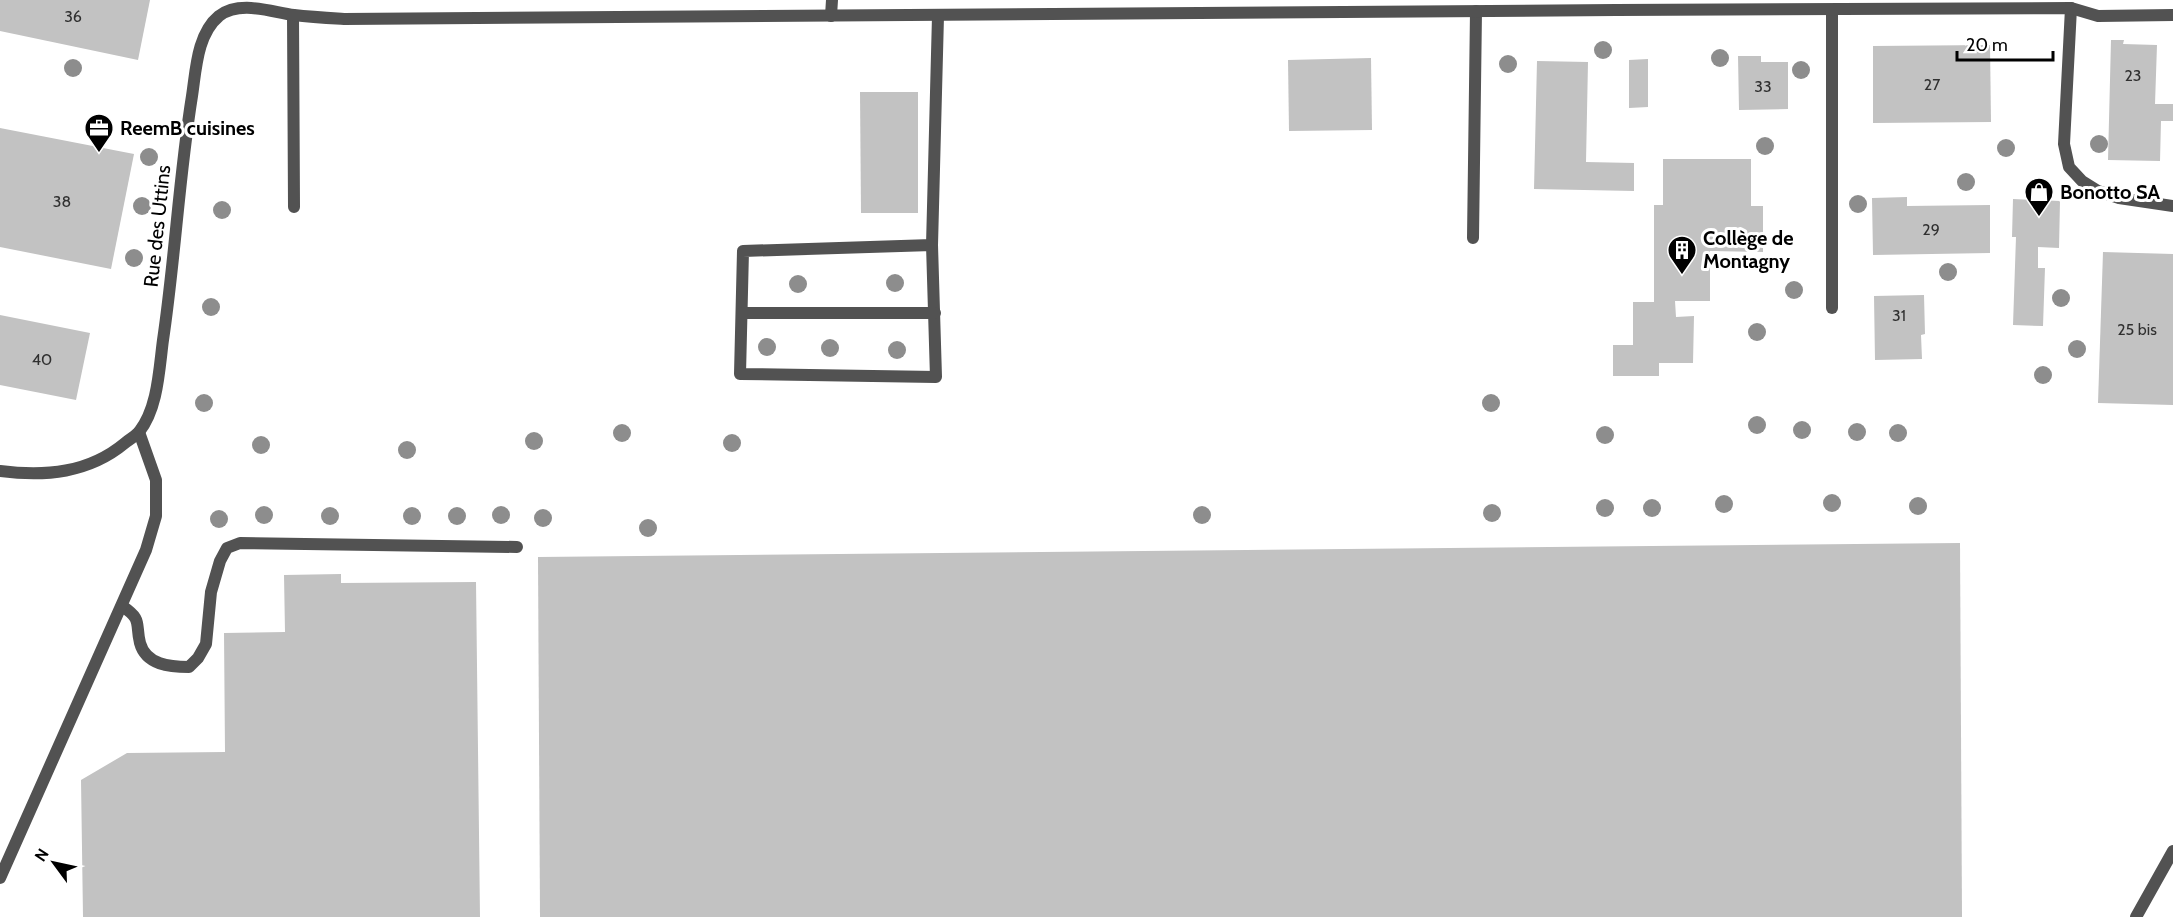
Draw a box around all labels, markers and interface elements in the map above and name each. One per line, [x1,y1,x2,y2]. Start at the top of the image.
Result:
house number: 36 [64,7,82,26]
scale bar [1957,24,2053,62]
text: 20 m [1966,34,2008,56]
house number: 23 [2124,66,2142,85]
house number: 27 [1924,75,1940,94]
house number: 33 [1754,77,1772,96]
office icon: ReemB cuisines [83,112,115,154]
place label: ReemB cuisines [120,116,255,140]
street label: Rue des Uttins [139,164,175,288]
shop icon: Bonotto SA [2023,176,2055,218]
place label: Bonotto SA [2060,180,2161,204]
house number: 38 [53,192,71,211]
house number: 29 [1922,220,1940,239]
place label: Collège de Montagny [1703,226,1794,273]
building icon: Collège de Montagny [1666,234,1698,276]
house number: 31 [1892,306,1906,325]
house number: 25 bis [2117,320,2157,339]
house number: 40 [32,350,52,369]
north arrow [24,833,84,893]
text: N [31,845,53,865]

